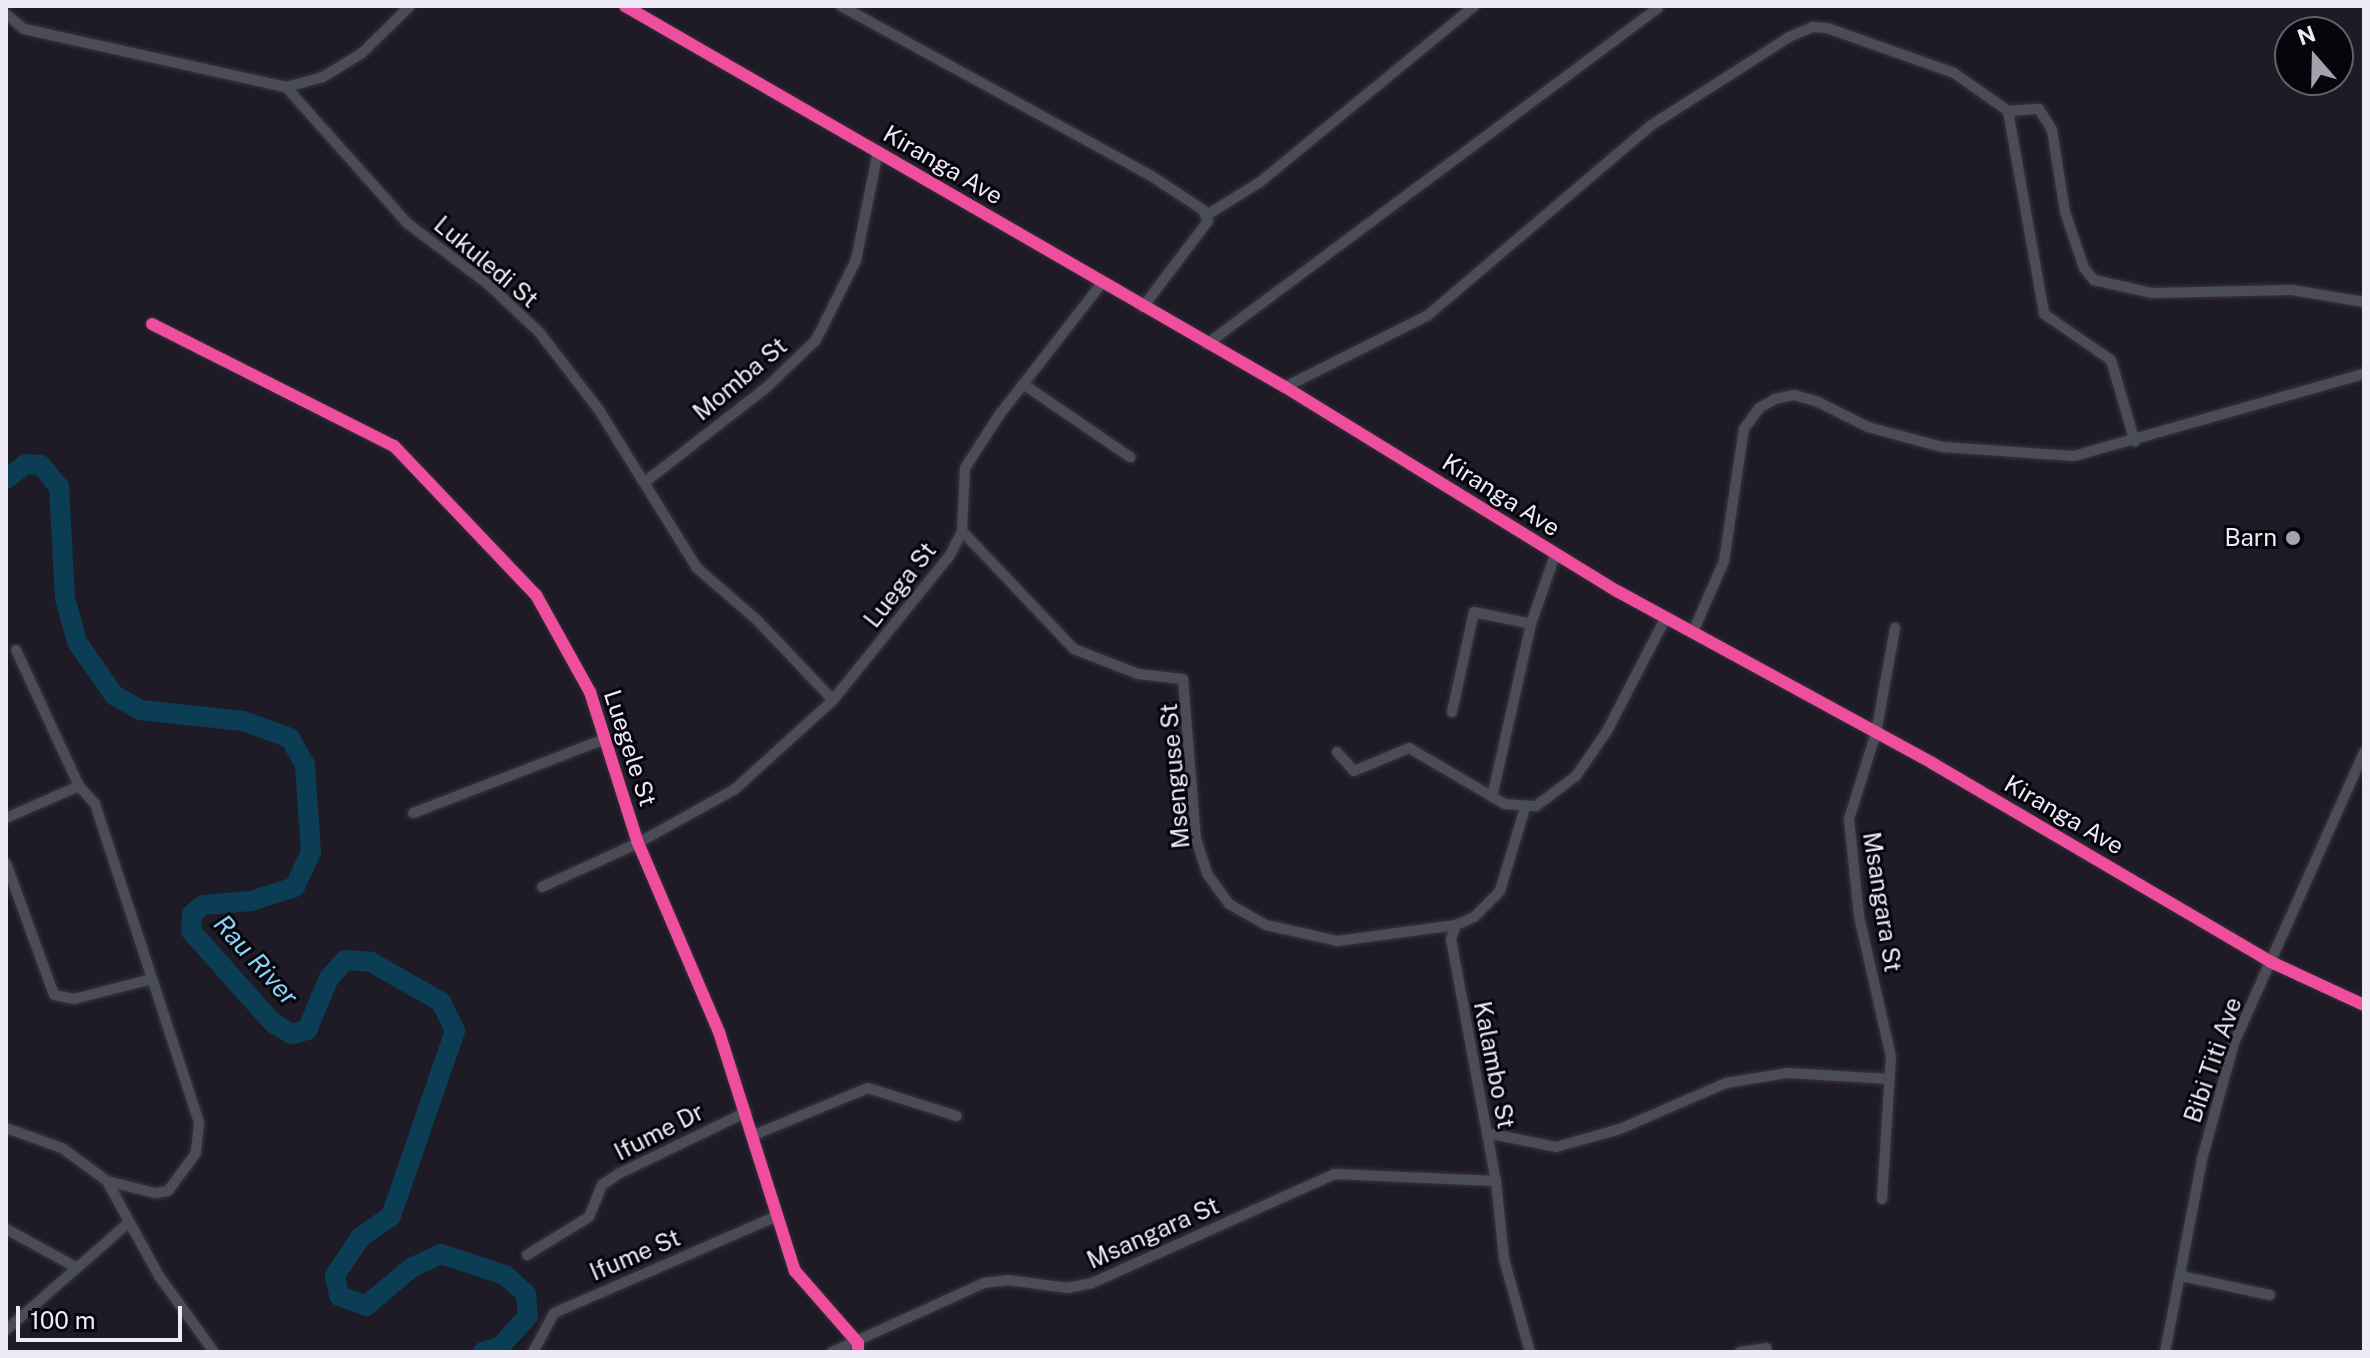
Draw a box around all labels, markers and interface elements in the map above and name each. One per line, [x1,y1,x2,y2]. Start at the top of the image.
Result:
north arrow [2274,16,2354,96]
text: N [2294,20,2319,50]
street label: Kiranga Ave [878,119,1008,211]
street label: Lukuledi St [428,210,544,314]
street label: Momba St [687,331,793,427]
street label: Kiranga Ave [1437,447,1565,543]
place label: Barn [2224,524,2277,552]
marker: Barn [2284,529,2302,547]
street label: Luega St [858,537,942,633]
street label: Luegele St [598,686,662,810]
street label: Msenguse St [1154,702,1196,850]
street label: Kiranga Ave [1999,769,2129,861]
street label: Msangara St [1857,830,1907,974]
water label: Rau River [207,908,305,1012]
street label: Bibi Titi Ave [2178,994,2248,1126]
street label: Kalambo St [1468,999,1520,1131]
street label: Ifume Dr [609,1097,709,1167]
street label: Msangara St [1083,1191,1223,1275]
street label: Ifume St [585,1223,685,1287]
scale bar [20,1290,186,1340]
text: 100 m [30,1306,96,1334]

